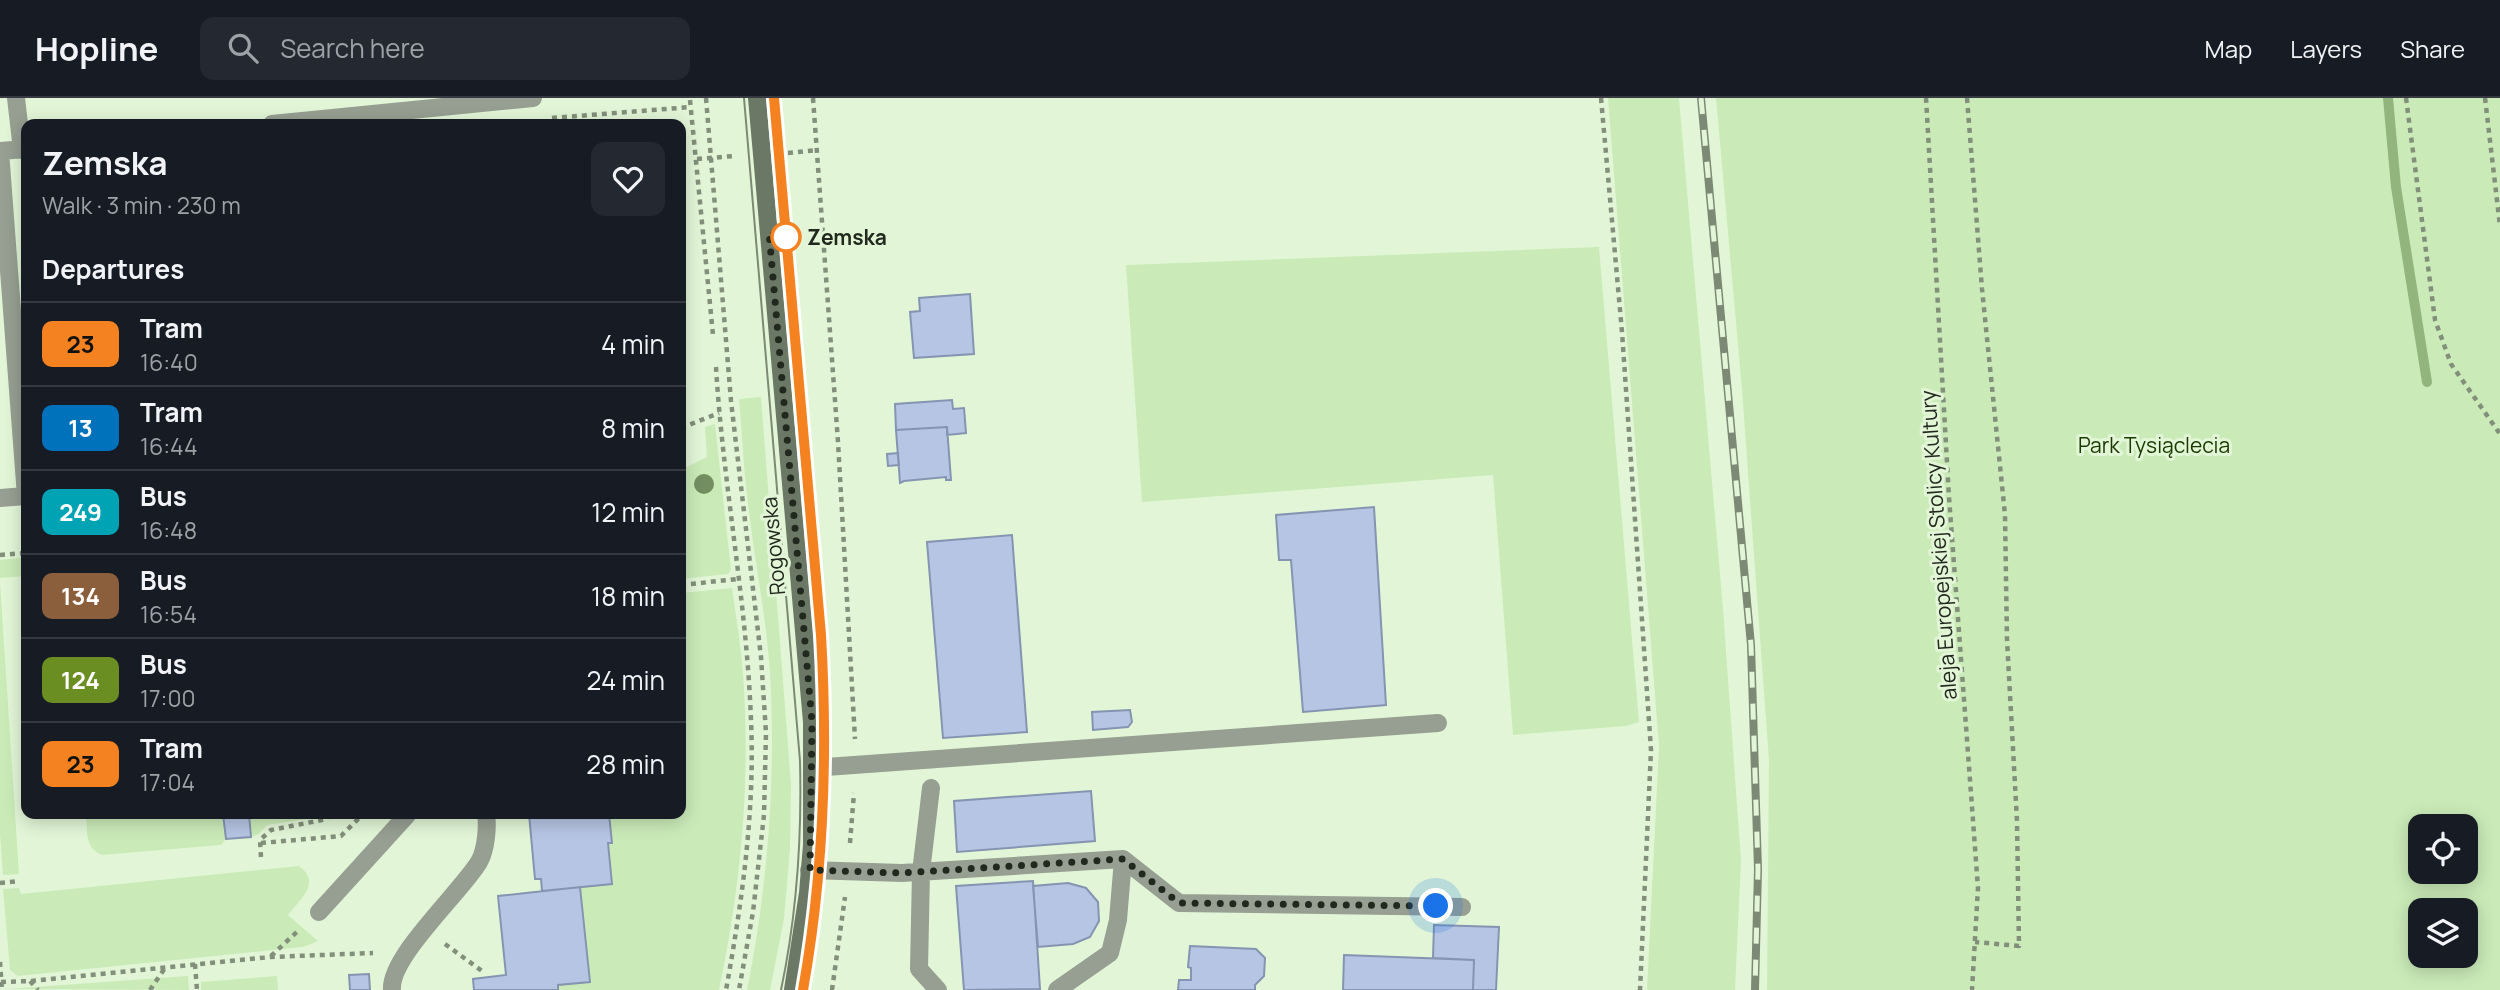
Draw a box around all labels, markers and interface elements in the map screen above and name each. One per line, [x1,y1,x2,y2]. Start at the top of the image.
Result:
search box [200,17,690,80]
text: Hopline [35,26,158,71]
icon: search [224,29,262,67]
text: Search here [280,30,425,66]
text: Map [2205,32,2252,65]
text: Layers [2290,32,2362,65]
text: Share [2400,32,2465,65]
text: Zemska [42,140,168,185]
button: heart [591,142,665,216]
text: Walk · 3 min · 230 m [42,189,241,221]
marker: Zemska [771,222,801,252]
place label: Zemska [807,223,887,251]
text: Departures [42,251,184,287]
text: Tram [140,310,203,346]
text: 4 min [601,326,665,362]
text: 23 [66,327,95,360]
text: 16:40 [140,346,198,378]
street label: aleja Europejskiej Stolicy Kultury [1913,389,1963,701]
text: Tram [140,394,203,430]
text: 8 min [601,410,665,446]
text: 13 [68,411,93,444]
text: 16:44 [140,430,197,462]
park label: Park Tysiąclecia [2078,431,2230,459]
text: Bus [140,478,187,514]
text: 12 min [591,494,665,530]
text: 249 [59,495,102,528]
street label: Rogowska [755,496,791,596]
text: 16:48 [140,514,197,546]
text: Bus [140,562,187,598]
text: 18 min [591,578,665,614]
text: 134 [61,579,100,612]
text: 16:54 [140,598,197,630]
text: Bus [140,646,187,682]
text: 24 min [587,662,665,698]
text: 124 [61,663,100,696]
text: 17:00 [140,682,195,714]
text: Tram [140,730,203,766]
text: 28 min [586,746,665,782]
text: 23 [66,747,95,780]
text: 17:04 [140,766,195,798]
map controls [2408,814,2478,968]
button: locate [2408,814,2478,884]
your location [1418,888,1453,923]
button: layers [2408,898,2478,968]

